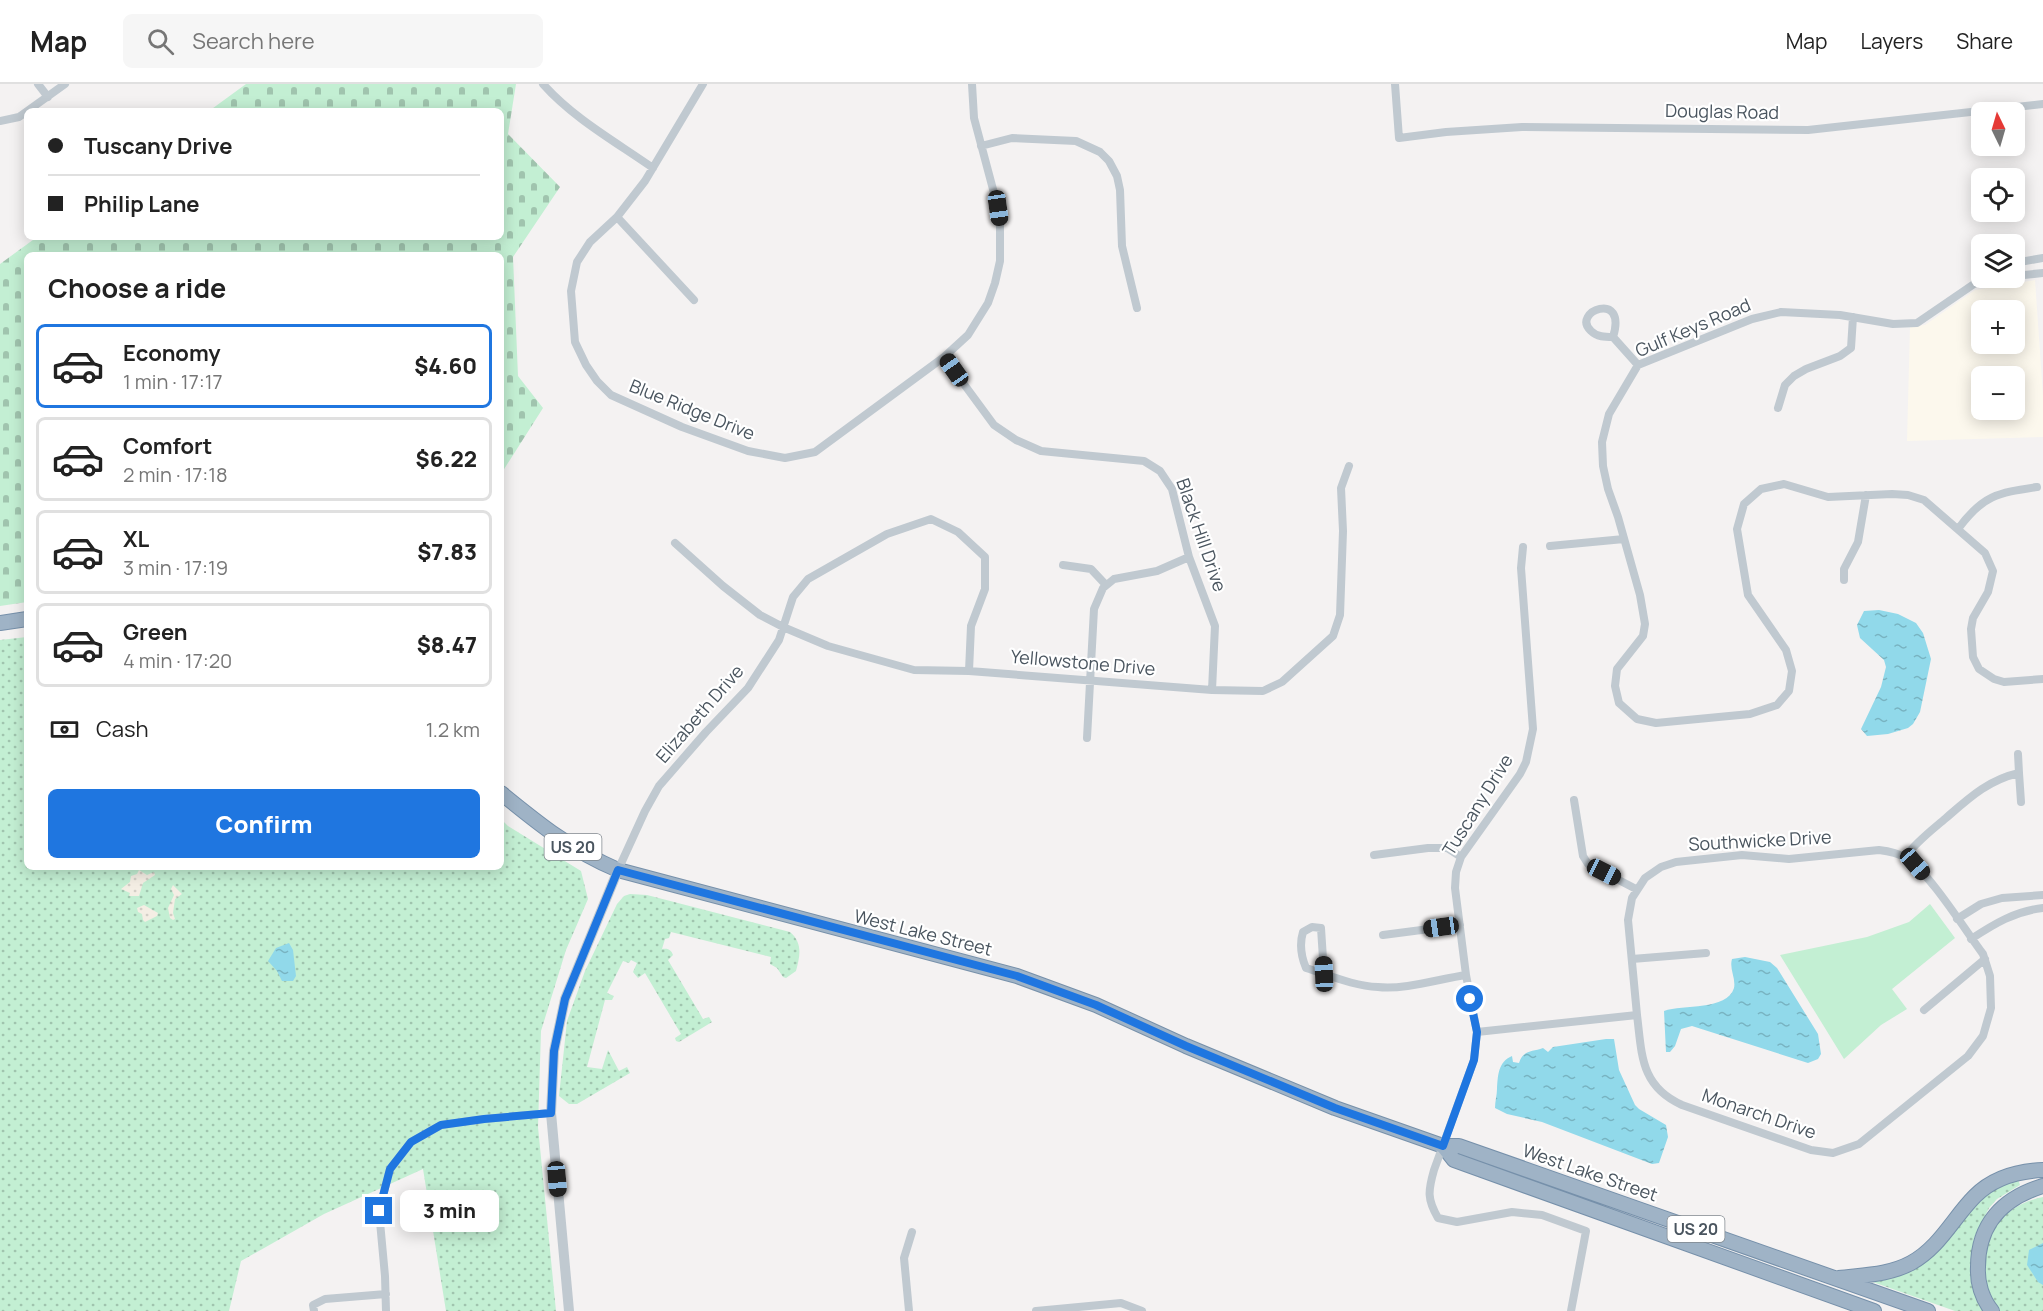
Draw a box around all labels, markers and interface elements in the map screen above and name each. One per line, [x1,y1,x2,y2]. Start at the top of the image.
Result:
search box [123,14,543,68]
text: Map [30,22,87,60]
icon: search [144,25,177,58]
text: Search here [192,26,315,56]
text: Map [1786,27,1827,55]
text: Layers [1860,27,1923,55]
text: Share [1956,27,2013,55]
street label: Douglas Road [1665,98,1779,124]
north arrow [1971,102,2025,156]
map controls [1971,102,2025,420]
text: Tuscany Drive [84,131,232,161]
button: locate [1971,168,2025,222]
text: Philip Lane [84,189,200,219]
car [987,189,1009,227]
button: layers [1971,234,2025,288]
text: Choose a ride [48,269,226,306]
street label: Gulf Keys Road [1631,292,1754,362]
button: + [1971,300,2025,354]
text: Economy [123,338,221,368]
icon: car [51,339,105,393]
car [936,350,972,390]
text: $4.60 [414,351,477,381]
button: − [1971,366,2025,420]
text: 1 min · 17:17 [123,368,223,395]
street label: Blue Ridge Drive [626,373,759,445]
text: Comfort [123,431,212,461]
icon: car [51,432,105,486]
text: $6.22 [416,444,477,474]
text: 2 min · 17:18 [123,461,228,488]
street label: Black Hill Drive [1171,475,1233,595]
text: XL [123,524,149,554]
icon: car [51,525,105,579]
text: $7.83 [417,537,477,567]
text: 3 min · 17:19 [123,554,228,581]
text: Green [123,617,188,647]
icon: car [51,618,105,672]
text: $8.47 [417,630,477,660]
street label: Yellowstone Drive [1010,644,1156,680]
text: 4 min · 17:20 [123,647,232,674]
street label: Elizabeth Drive [650,659,748,767]
icon: cash [48,713,81,746]
text: Cash [96,714,149,744]
text: 1.2 km [426,716,480,743]
street label: Tuscany Drive [1436,749,1518,860]
button: Confirm [48,789,480,858]
street label: Southwicke Drive [1688,824,1832,856]
road number: US 20 [544,834,602,860]
car [1896,845,1934,883]
car [1584,856,1624,888]
street label: West Lake Street [852,903,995,961]
car [1422,916,1460,938]
car [1314,956,1334,992]
route start [1456,985,1483,1012]
street label: Monarch Drive [1699,1082,1820,1144]
street label: West Lake Street [1520,1138,1661,1206]
car [546,1160,568,1198]
callout: 3 min [400,1190,499,1232]
route end [365,1197,392,1224]
text: 3 min [423,1197,476,1224]
road number: US 20 [1668,1216,1724,1242]

